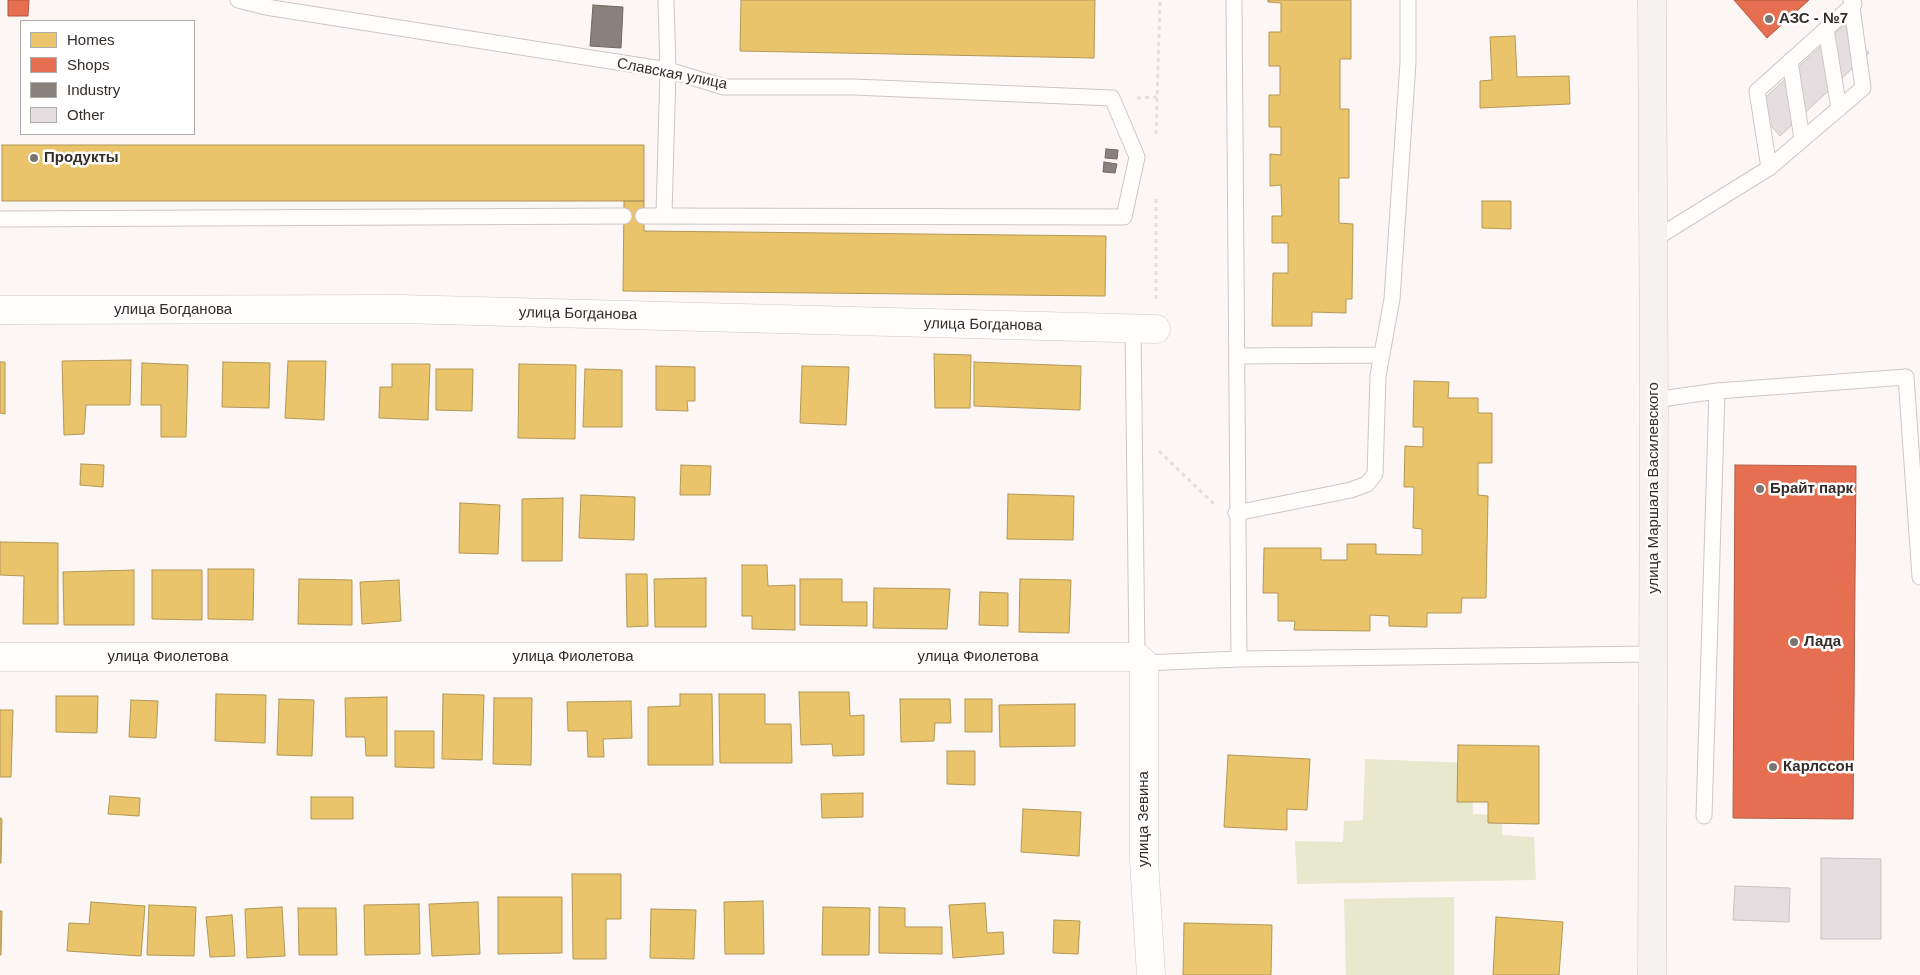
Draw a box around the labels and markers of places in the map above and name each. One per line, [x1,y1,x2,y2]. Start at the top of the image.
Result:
place label: АЗС - №7 [1779,10,1848,28]
marker: АЗС - №7 [1763,13,1775,25]
place label: Продукты [44,149,119,167]
marker: Продукты [28,152,40,164]
place label: Брайт парк [1770,480,1853,498]
marker: Брайт парк [1754,483,1766,495]
place label: Лада [1804,633,1841,651]
marker: Лада [1788,636,1800,648]
place label: Карлссон [1783,758,1854,776]
marker: Карлссон [1767,761,1779,773]

